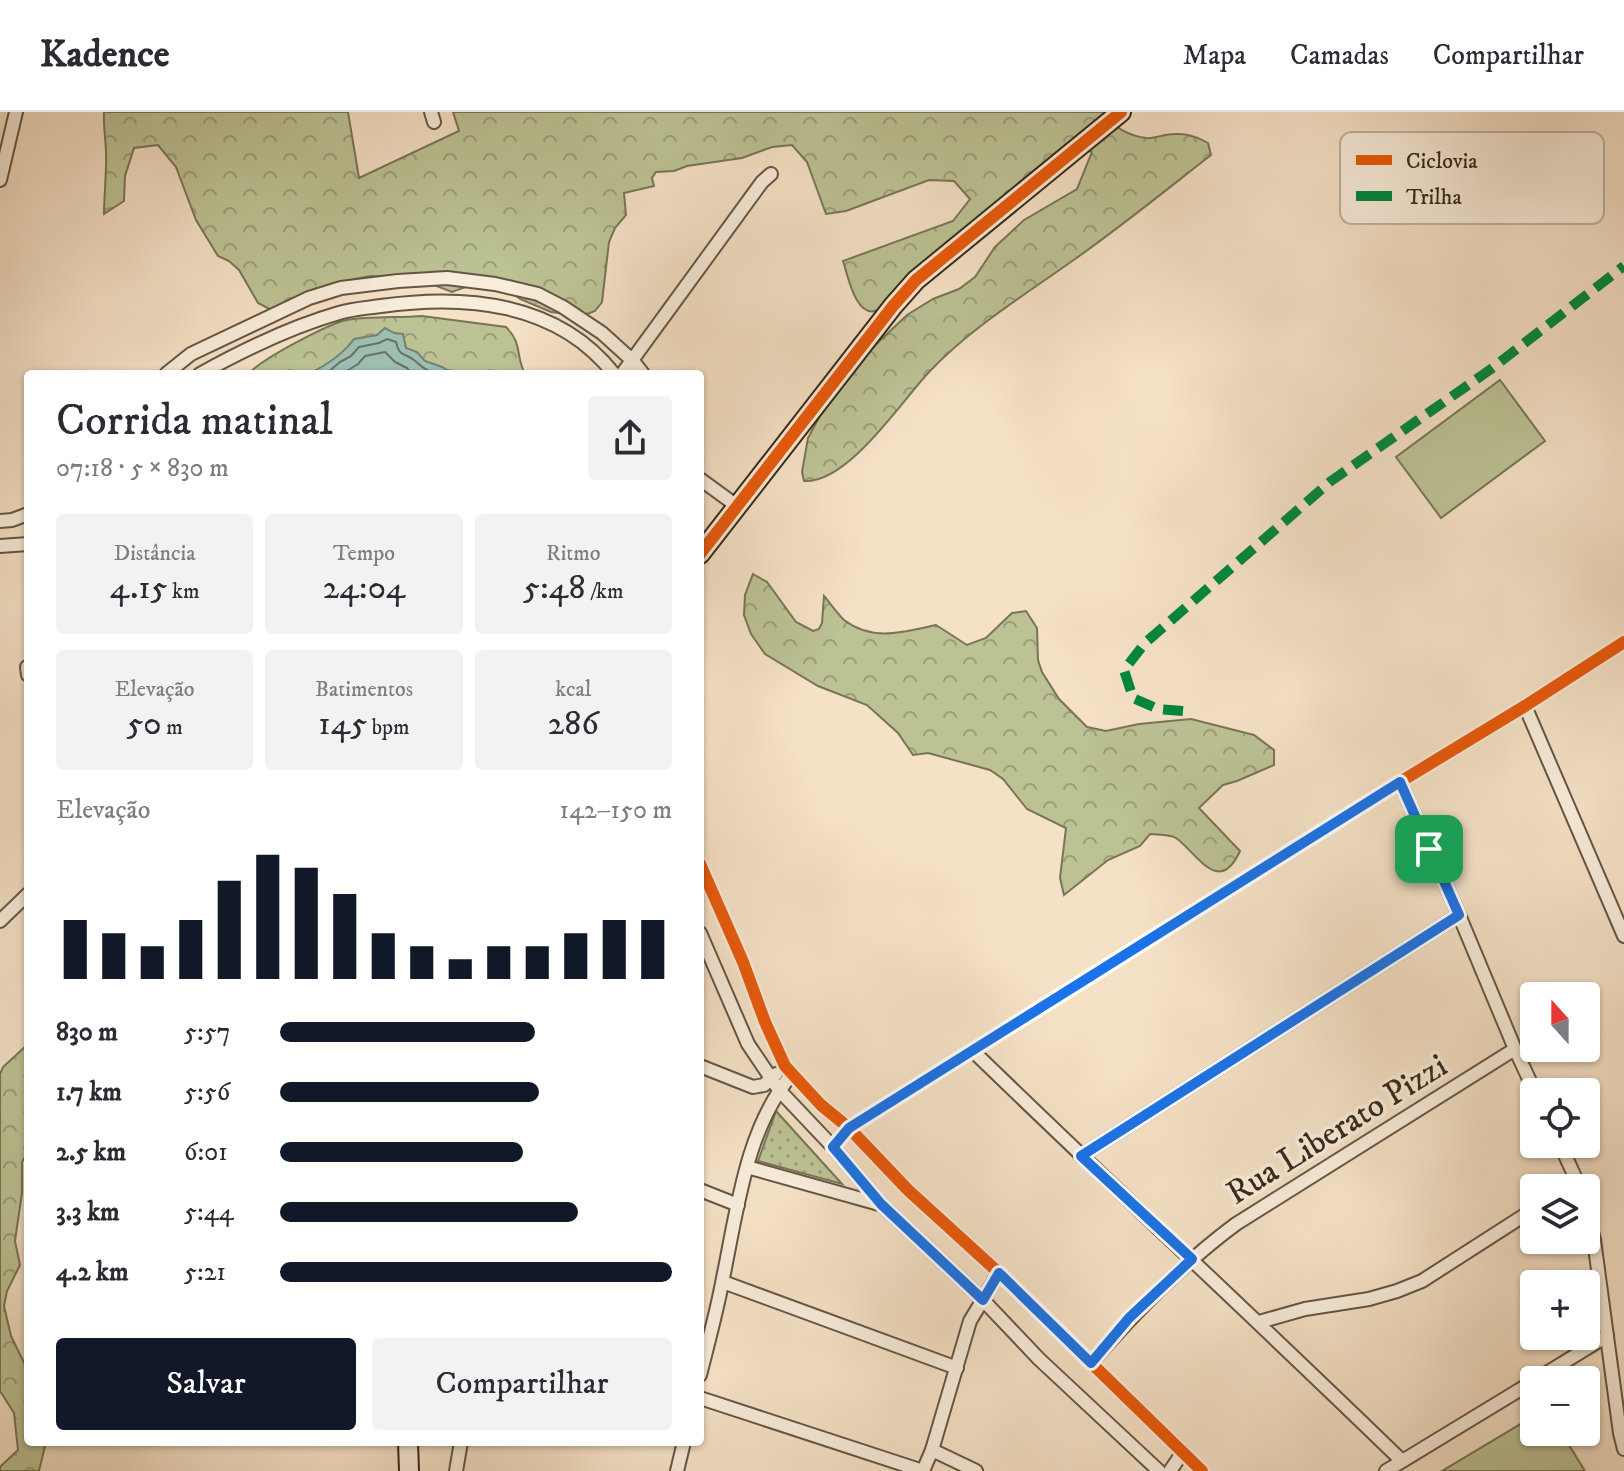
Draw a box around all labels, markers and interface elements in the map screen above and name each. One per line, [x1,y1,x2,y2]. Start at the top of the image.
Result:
text: Kadence [40,31,169,79]
text: Mapa [1183,38,1246,73]
text: Camadas [1290,38,1389,73]
text: Compartilhar [1433,38,1584,73]
legend [1340,132,1604,224]
text: Ciclovia [1406,148,1478,175]
text: Trilha [1406,184,1462,211]
text: Corrida matinal [56,394,333,449]
button: share [588,396,672,480]
text: 07:18 · 5 × 830 m [56,452,229,485]
text: Distância [114,540,196,567]
text: Tempo [333,540,395,567]
text: Ritmo [546,540,601,567]
text: 4.15 [110,567,167,609]
text: 24:04 [323,567,405,609]
text: 5:48 [523,567,585,609]
text: km [167,578,200,605]
text: /km [585,578,624,605]
text: Elevação [115,676,195,703]
text: Batimentos [315,676,413,703]
text: kcal [555,676,591,703]
text: 50 [126,703,162,745]
text: 145 [318,703,367,745]
text: 286 [548,703,599,745]
text: m [162,714,183,741]
text: bpm [367,714,410,741]
text: Elevação [56,794,150,827]
text: 142–150 m [560,794,672,827]
pin [1395,815,1463,883]
icon: arrive [1407,827,1451,871]
north arrow [1520,982,1600,1062]
map controls [1520,982,1600,1446]
text: 830 m [56,1016,118,1049]
text: 5:57 [184,1016,230,1049]
street label: Rua Liberato Pizzi [1219,1045,1455,1214]
text: 1.7 km [56,1076,122,1109]
text: 5:56 [184,1076,230,1109]
button: locate [1520,1078,1600,1158]
text: 2.5 km [56,1136,126,1169]
text: 6:01 [184,1136,228,1169]
button: layers [1520,1174,1600,1254]
text: 3.3 km [56,1196,120,1229]
text: 5:44 [184,1196,234,1229]
text: 4.2 km [56,1256,129,1289]
text: 5:21 [184,1256,226,1289]
button: + [1520,1270,1600,1350]
button: Salvar [56,1338,356,1430]
button: Compartilhar [372,1338,672,1430]
button: − [1520,1366,1600,1446]

